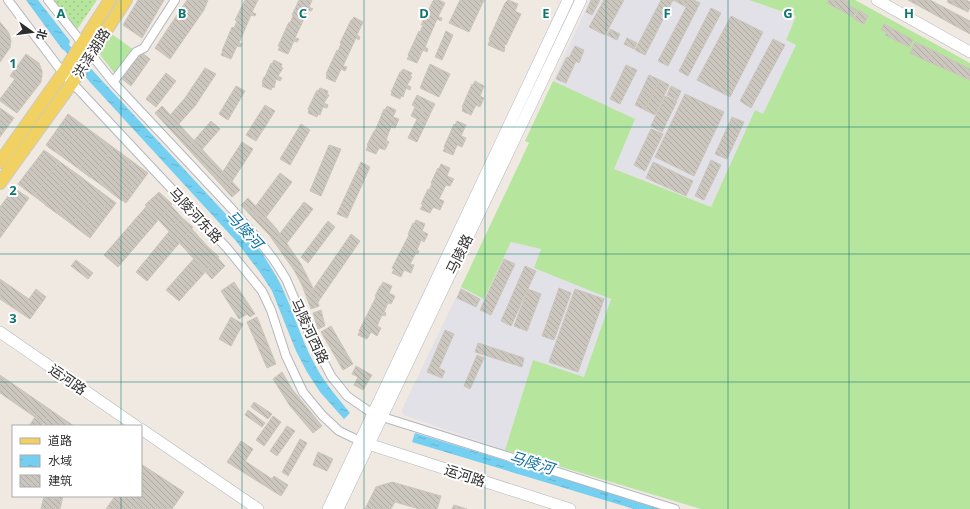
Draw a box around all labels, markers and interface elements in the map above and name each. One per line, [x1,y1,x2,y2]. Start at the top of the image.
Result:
text: A [57,4,66,22]
text: B [178,4,186,22]
text: C [299,4,307,22]
text: D [419,4,429,22]
text: E [542,4,550,22]
text: F [663,4,671,22]
text: G [783,4,793,22]
text: H [904,4,914,22]
north arrow [12,12,52,52]
street label: 洪泽湖路 [68,24,114,82]
text: 北 [34,27,51,42]
text: 1 [9,54,17,72]
text: 2 [9,181,17,199]
street label: 马陵河东路 [165,183,227,247]
water label: 马陵河 [223,206,269,255]
street label: 马陵路 [441,231,477,277]
street label: 马陵河西路 [287,295,333,367]
text: 3 [9,309,17,327]
street label: 运河路 [45,359,91,399]
legend [12,425,142,497]
text: 道路 [48,432,72,449]
water label: 马陵河 [508,446,559,479]
text: 水域 [48,452,72,469]
street label: 运河路 [442,459,488,491]
text: 建筑 [48,472,72,489]

